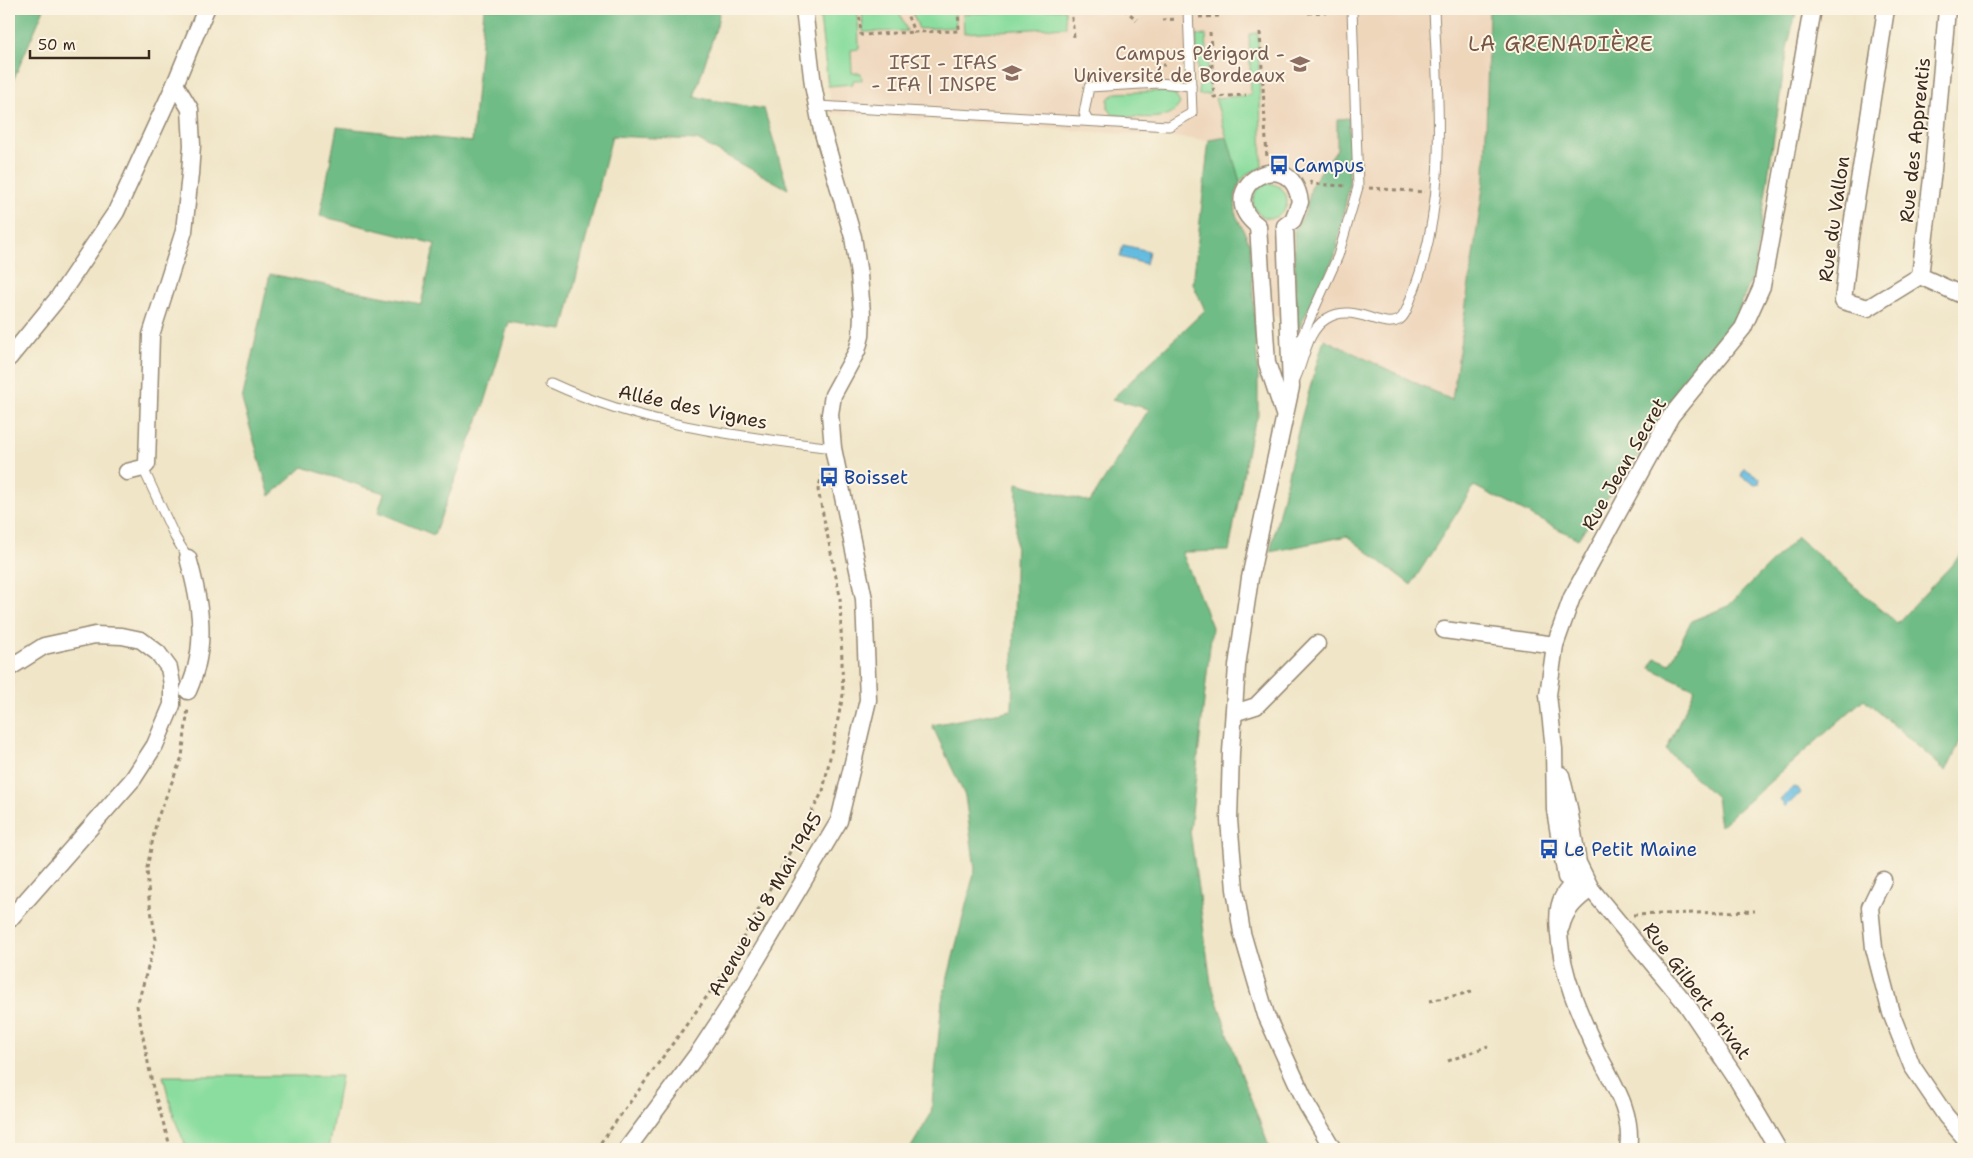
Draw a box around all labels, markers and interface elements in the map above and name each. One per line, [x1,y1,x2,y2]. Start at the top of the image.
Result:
scale bar [30,28,149,60]
district label: LA GRENADIÈRE [1468,29,1654,58]
text: 50 m [38,35,76,55]
place label: Campus Périgord - Université de Bordeaux [1073,41,1285,88]
place label: IFSI - IFAS - IFA | INSPE [871,50,997,97]
school or university icon: Campus Périgord - Université de Bordeaux [1289,53,1311,75]
street label: Rue des Apprentis [1894,56,1936,224]
school or university icon: IFSI - IFAS - IFA | INSPE [1001,62,1023,84]
place label: Campus [1294,153,1364,178]
bus stop icon: Campus [1268,154,1290,176]
street label: Rue du Vallon [1813,154,1855,284]
street label: Allée des Vignes [616,379,770,435]
street label: Rue Jean Secret [1576,393,1672,535]
place label: Boisset [844,465,908,490]
bus stop icon: Boisset [818,466,840,488]
street label: Avenue du 8 Mai 1945 [702,808,828,1000]
place label: Le Petit Maine [1564,837,1697,862]
bus stop icon: Le Petit Maine [1538,838,1560,860]
street label: Rue Gilbert Privat [1637,918,1757,1064]

